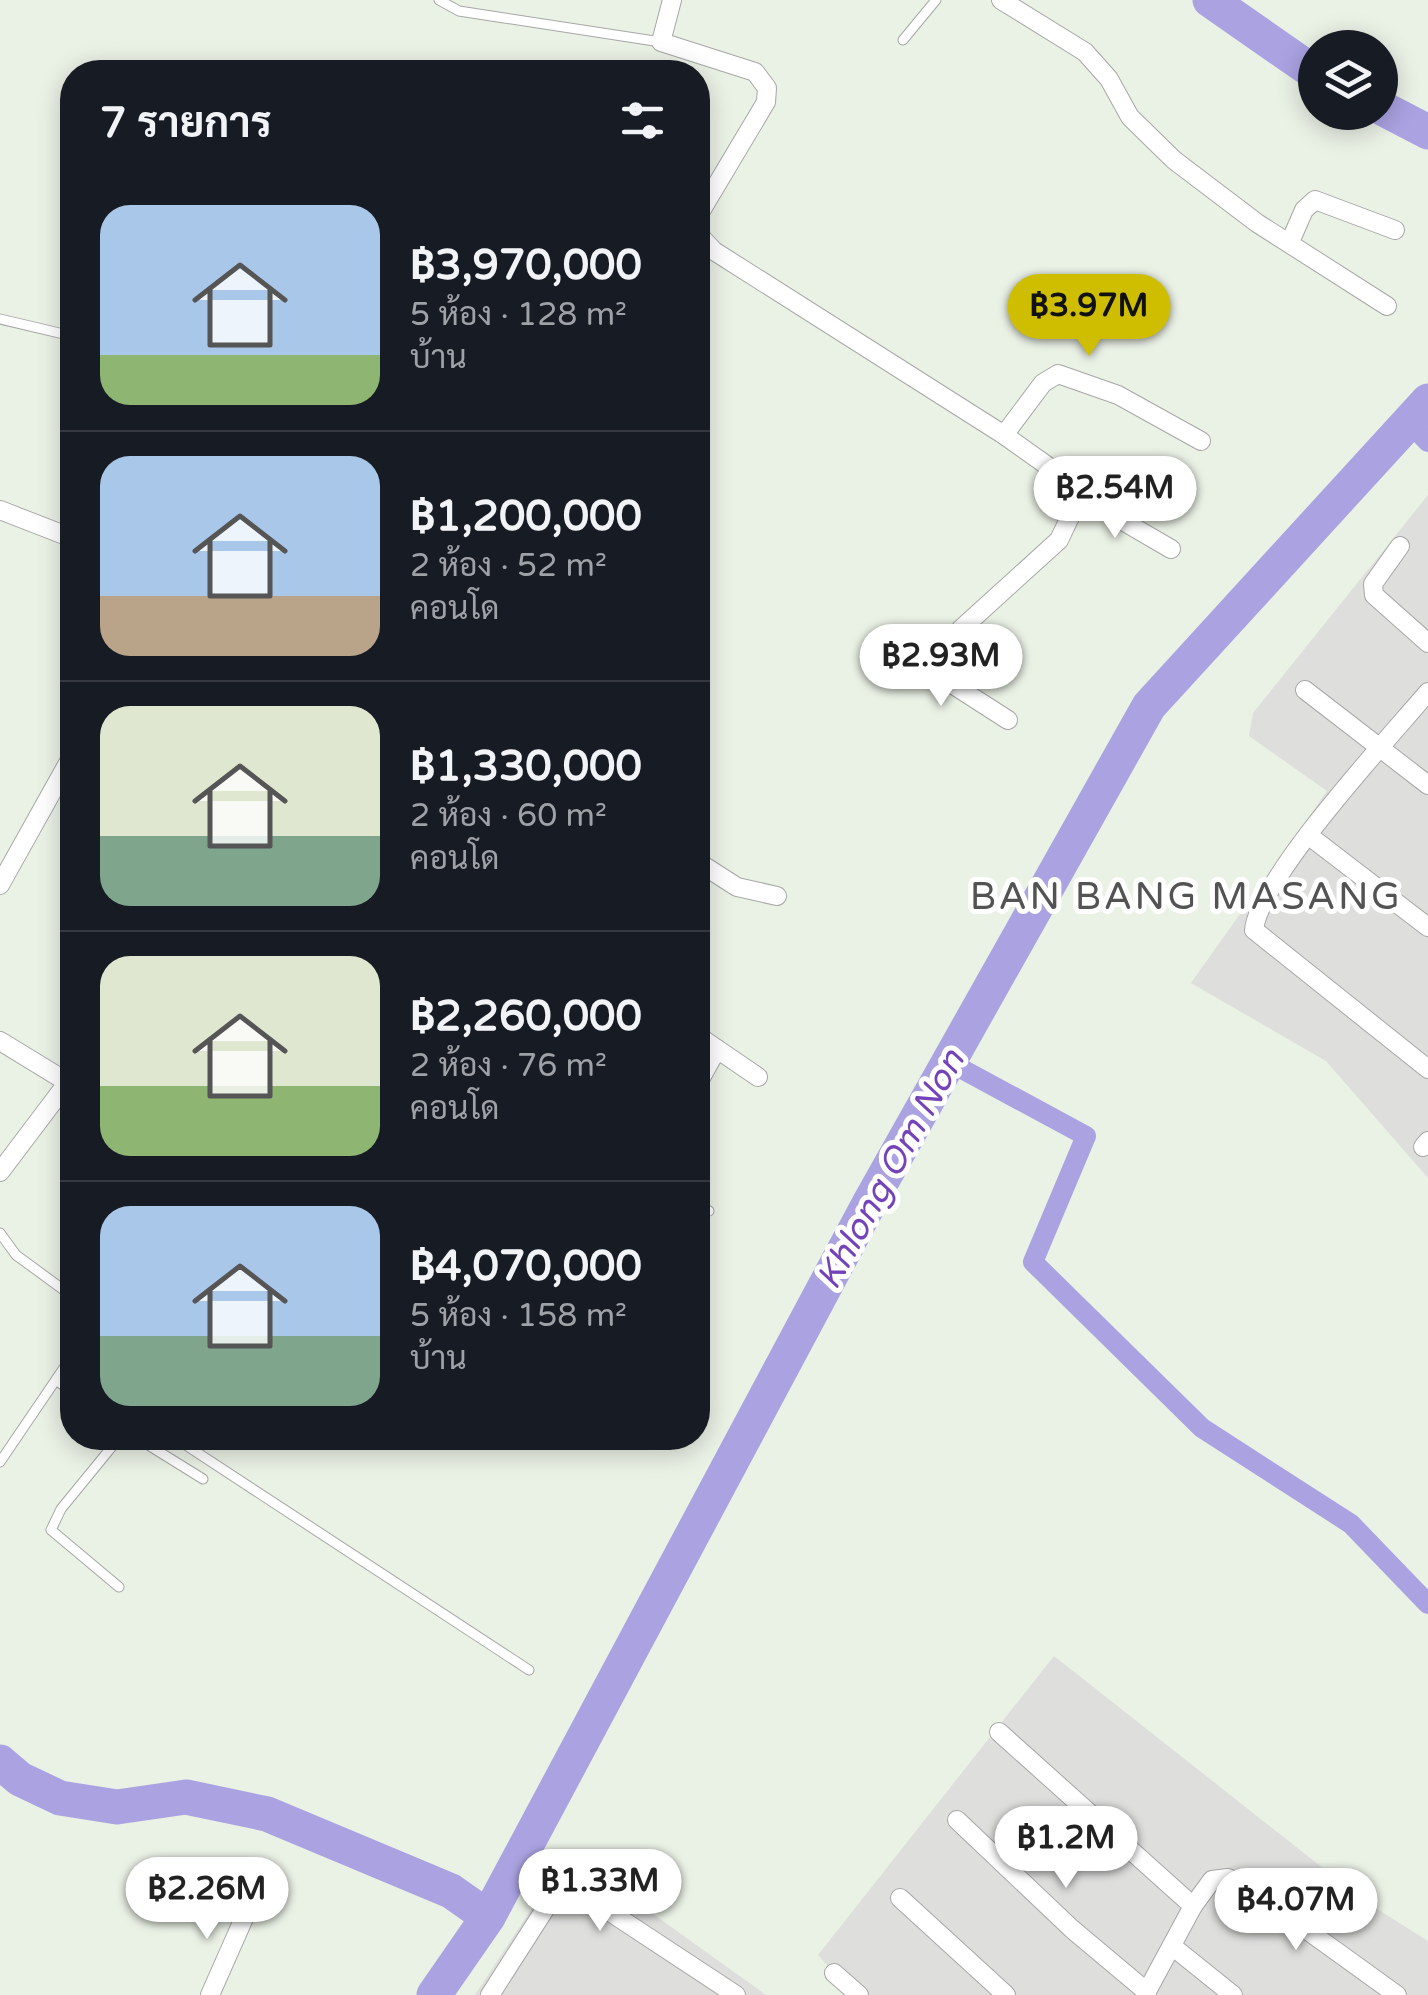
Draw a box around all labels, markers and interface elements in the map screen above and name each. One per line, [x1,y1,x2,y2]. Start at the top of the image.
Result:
map controls [1298,30,1398,130]
button: layers [1298,30,1398,130]
icon: filters [615,93,670,148]
text: 7 รายการ [100,98,272,149]
text: ฿3,970,000 [410,240,642,291]
icon: home [180,245,300,365]
pin: ฿3.97M [1008,274,1170,359]
text: ฿3.97M [1030,287,1148,325]
text: 5 ห้อง · 128 m² [410,296,627,334]
text: บ้าน [410,339,467,377]
pin: ฿2.54M [1034,456,1196,541]
text: ฿2.54M [1056,469,1174,507]
text: ฿1,200,000 [410,491,642,542]
icon: home [180,496,300,616]
text: 2 ห้อง · 52 m² [410,547,607,585]
text: คอนโด [410,590,500,628]
pin: ฿2.93M [860,624,1022,709]
text: ฿2.93M [882,637,1000,675]
text: ฿1,330,000 [410,741,642,792]
icon: home [180,746,300,866]
text: 2 ห้อง · 60 m² [410,797,607,835]
text: คอนโด [410,840,500,878]
district label: BAN BANG MASANG [970,874,1402,920]
text: ฿2,260,000 [410,991,642,1042]
icon: home [180,996,300,1116]
water label: Khlong Om Non [808,1041,975,1296]
text: 2 ห้อง · 76 m² [410,1047,607,1085]
text: คอนโด [410,1090,500,1128]
text: ฿4,070,000 [410,1241,642,1292]
icon: home [180,1246,300,1366]
text: 5 ห้อง · 158 m² [410,1297,627,1335]
text: บ้าน [410,1340,467,1378]
pin: ฿1.2M [996,1806,1136,1891]
text: ฿1.2M [1017,1819,1115,1857]
pin: ฿1.33M [519,1849,681,1934]
pin: ฿2.26M [126,1857,288,1942]
text: ฿1.33M [541,1862,659,1900]
pin: ฿4.07M [1215,1868,1377,1953]
text: ฿2.26M [148,1870,266,1908]
text: ฿4.07M [1237,1881,1355,1919]

